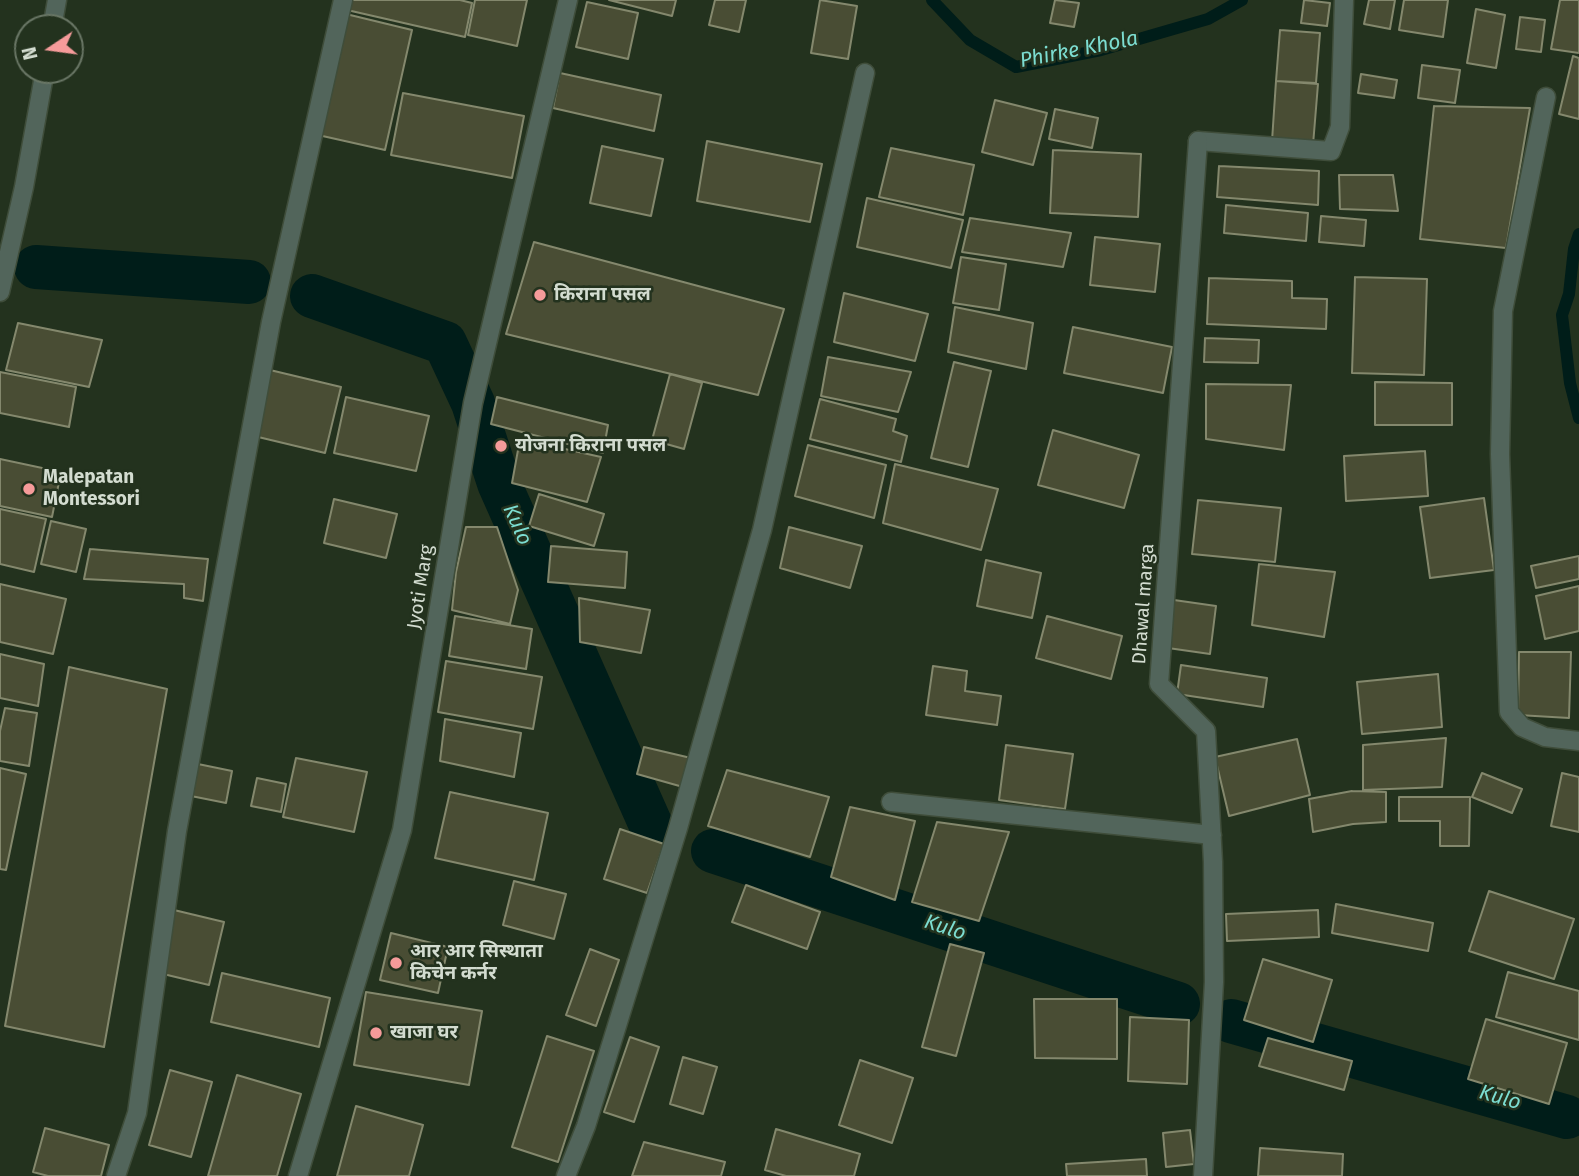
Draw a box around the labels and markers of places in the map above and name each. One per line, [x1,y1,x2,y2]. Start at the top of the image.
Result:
place label: किराना पसल [554,284,651,306]
marker: किराना पसल [532,287,548,303]
place label: योजना किराना पसल [515,435,666,457]
marker: योजना किराना पसल [493,438,509,454]
place label: Malepatan Montessori [43,467,140,511]
marker: Malepatan Montessori [21,481,37,497]
place label: आर आर सिस्थाता किचेन कर्नर [410,941,543,985]
marker: आर आर सिस्थाता किचेन कर्नर [388,955,404,971]
place label: खाजा घर [390,1022,458,1044]
marker: खाजा घर [368,1025,384,1041]

